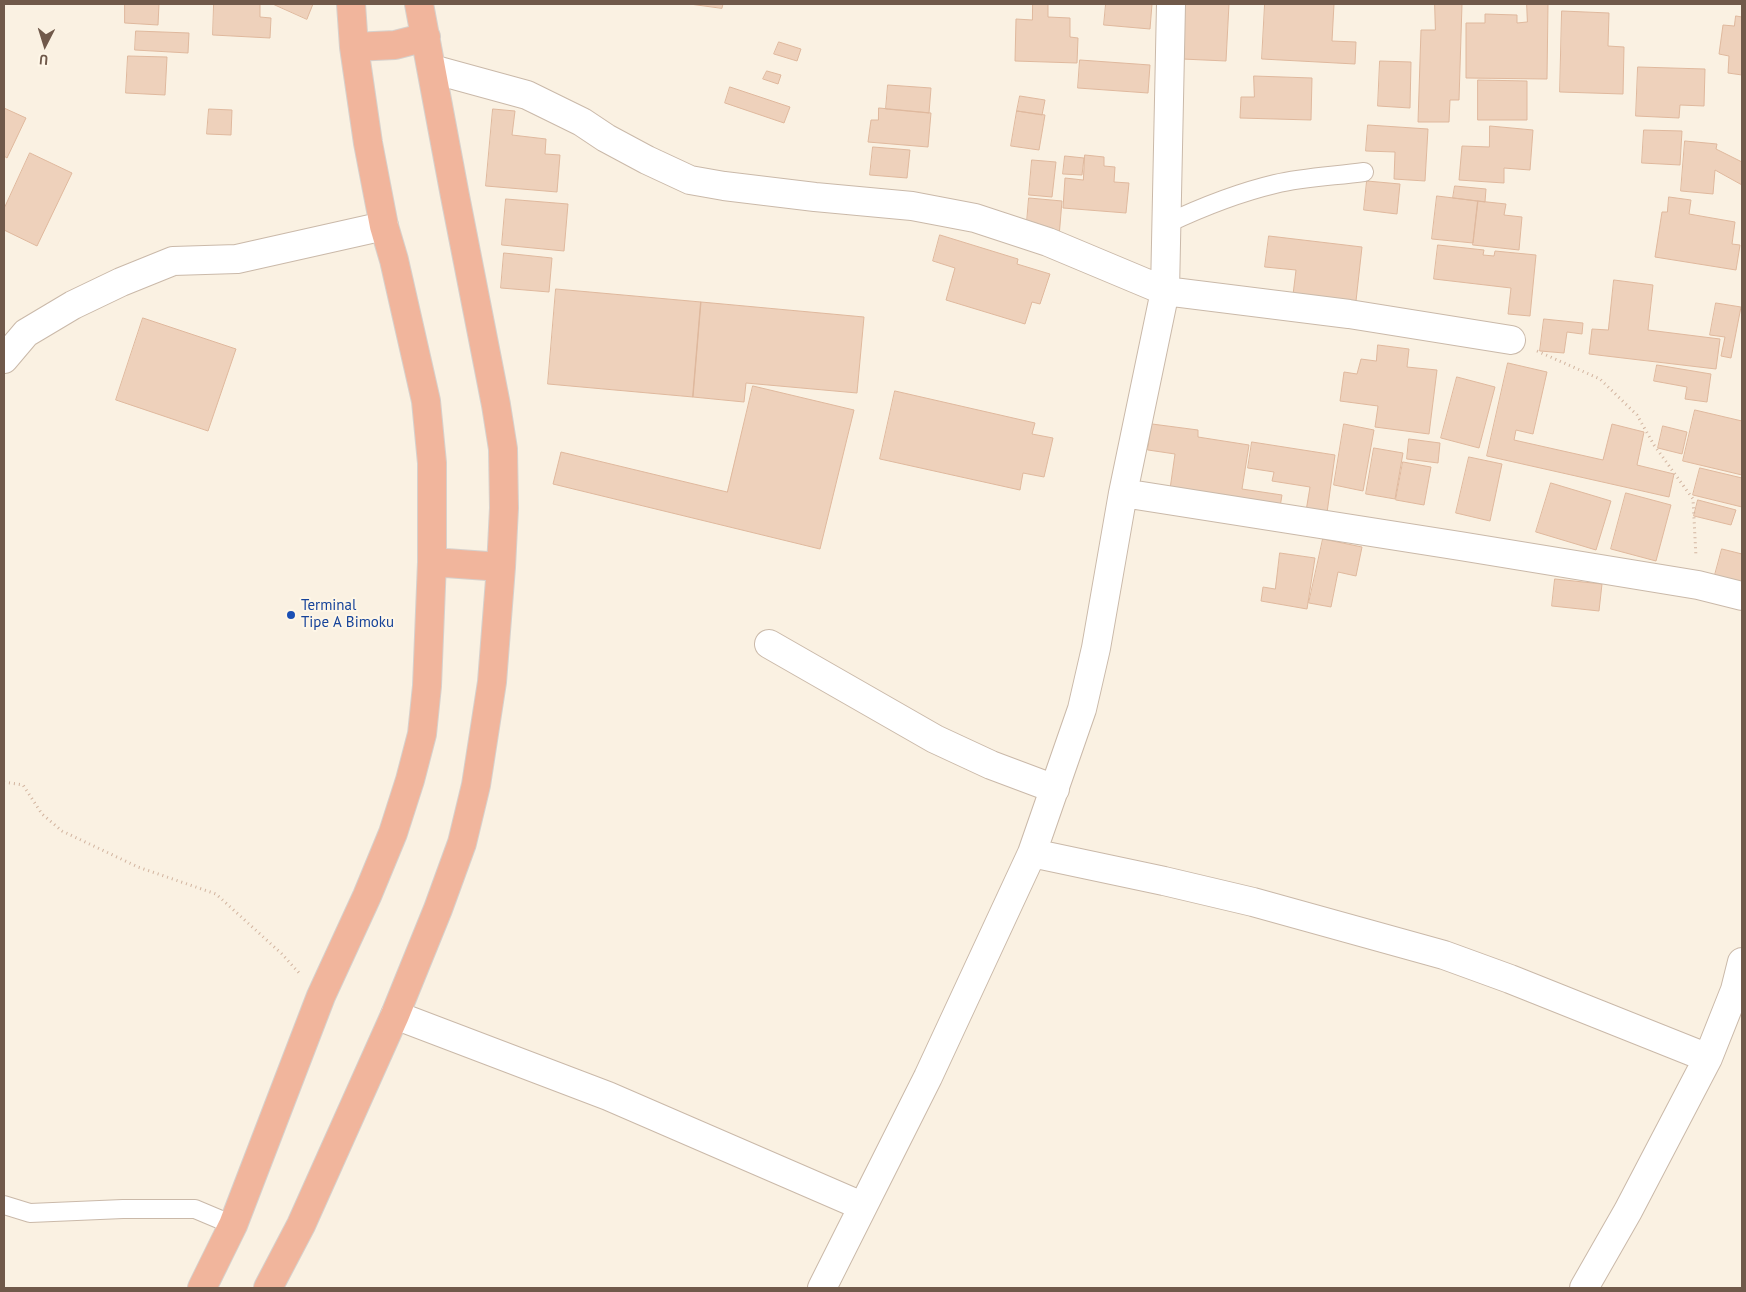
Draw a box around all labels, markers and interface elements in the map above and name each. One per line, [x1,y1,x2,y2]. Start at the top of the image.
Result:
north arrow [20,20,70,70]
text: U [39,51,49,69]
place label: Terminal Tipe A Bimoku [301,597,394,632]
marker: Terminal Tipe A Bimoku [285,609,297,621]

